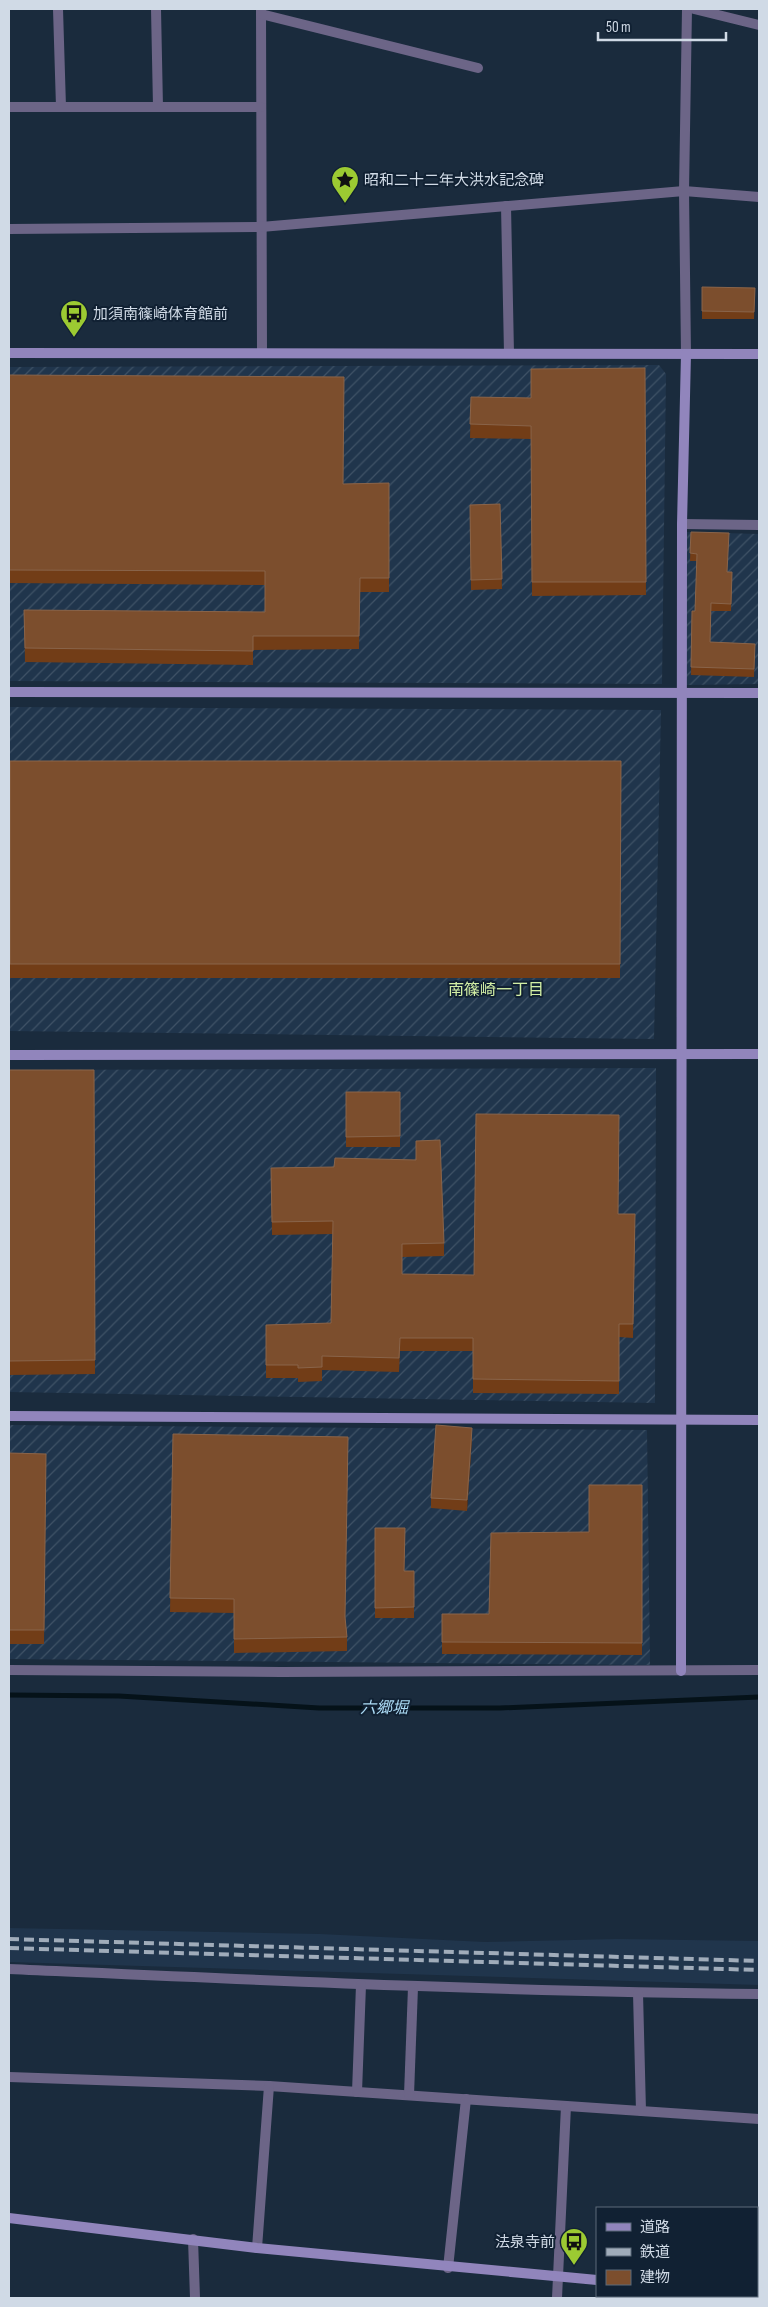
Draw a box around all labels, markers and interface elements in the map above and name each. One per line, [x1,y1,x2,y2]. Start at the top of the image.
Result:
scale bar [598,10,726,42]
text: 50 m [606,18,631,37]
place icon: 昭和二十二年大洪水記念碑 [330,165,360,204]
place label: 昭和二十二年大洪水記念碑 [364,171,544,190]
bus stop icon: 加須南篠崎体育館前 [59,299,89,338]
place label: 加須南篠崎体育館前 [93,305,228,324]
district label: 南篠崎一丁目 [448,981,544,1000]
water label: 六郷堀 [360,1699,411,1718]
legend [596,2207,758,2297]
text: 道路 [640,2218,670,2237]
bus stop icon: 法泉寺前 [559,2227,589,2266]
place label: 法泉寺前 [495,2233,555,2252]
text: 鉄道 [640,2243,670,2262]
text: 建物 [640,2268,670,2287]

